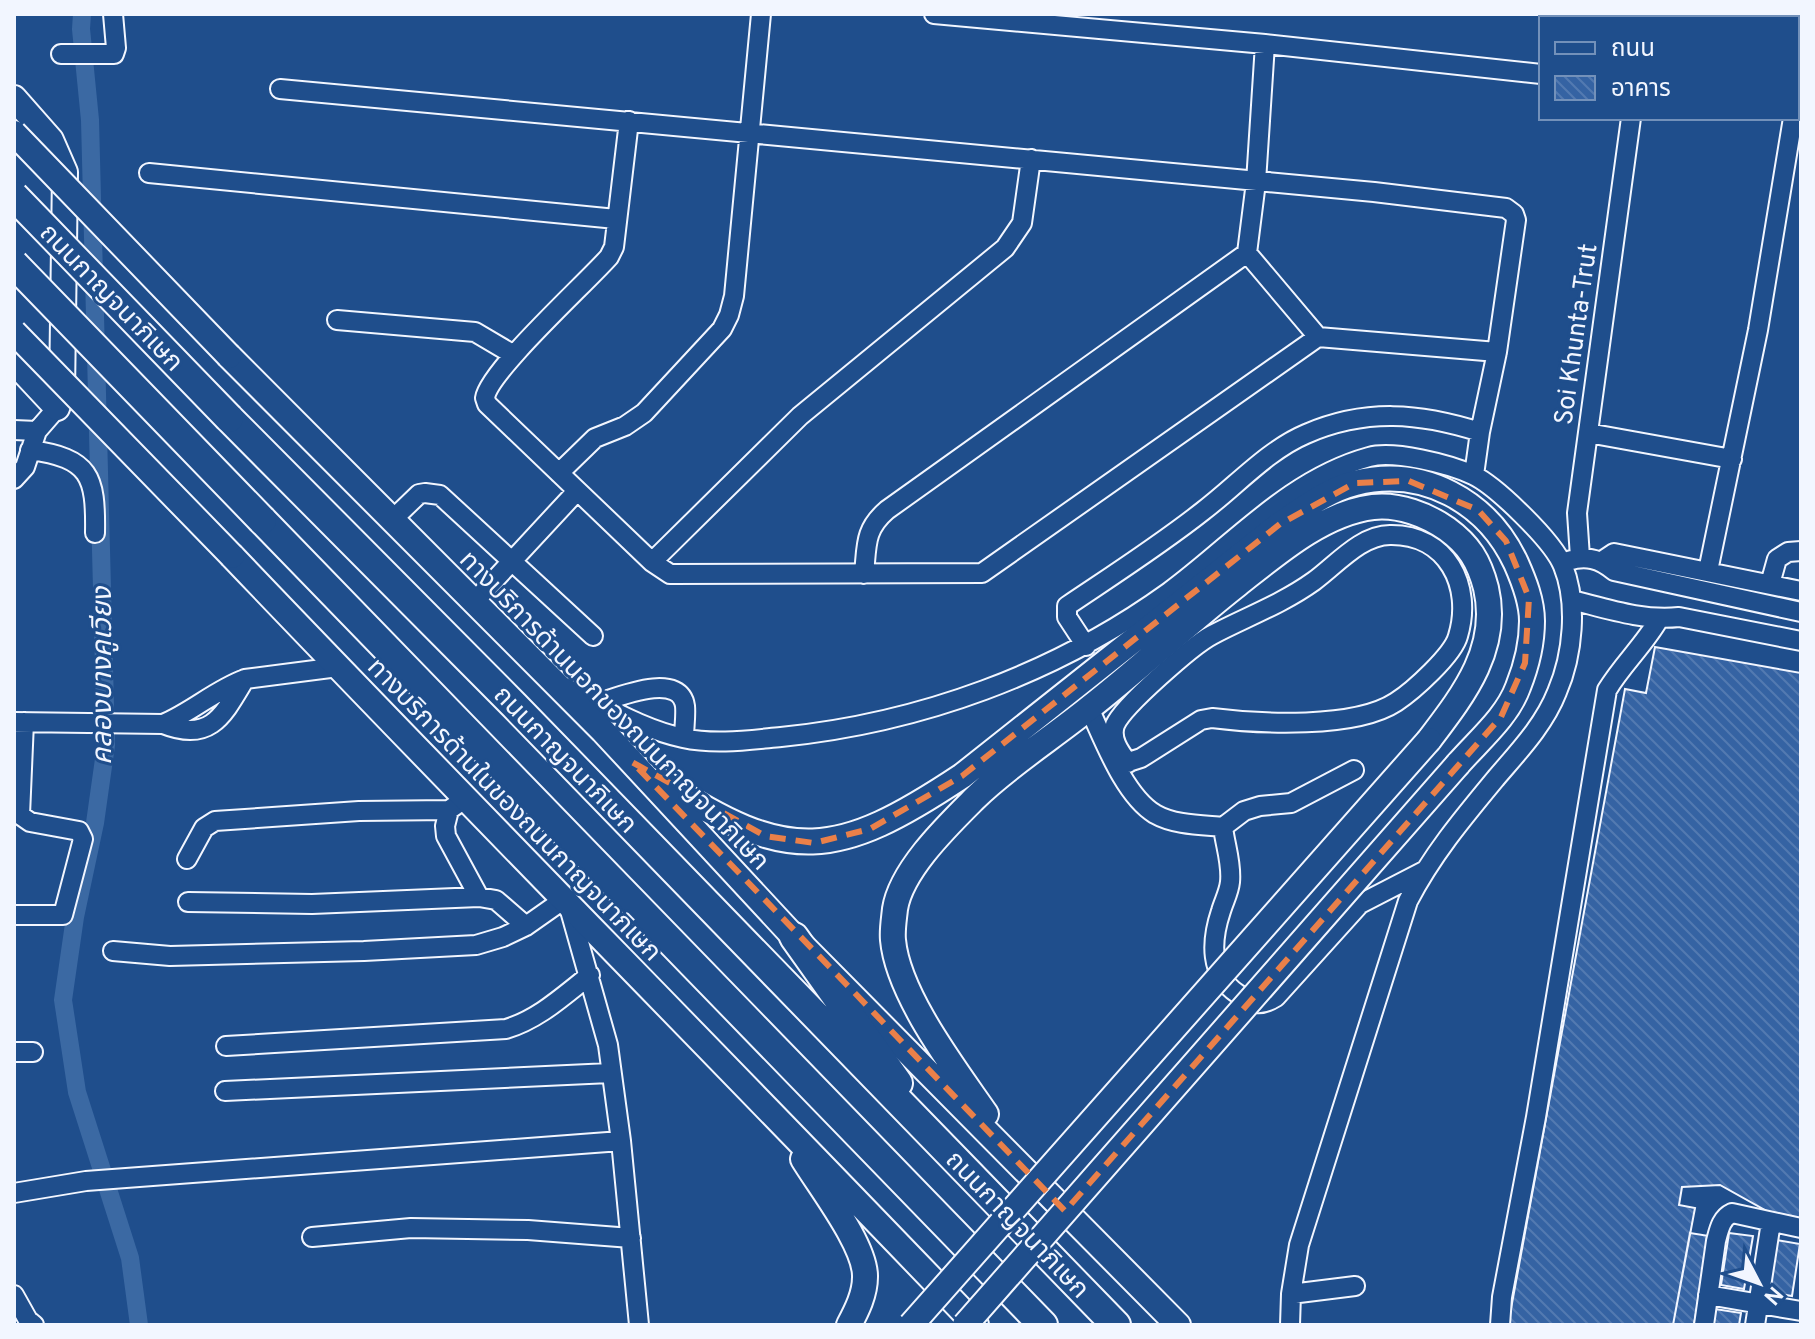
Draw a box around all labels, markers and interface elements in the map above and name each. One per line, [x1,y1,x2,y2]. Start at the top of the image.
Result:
legend [1539,16,1799,120]
text: ถนน [1611,35,1655,65]
text: อาคาร [1611,75,1671,105]
street label: ถนนกาญจนาภิเษก [31,218,189,380]
street label: Soi Khunta-Trut [1548,242,1607,427]
street label: ทางบริการด้านนอกของถนนกาญจนาภิเษก [454,544,776,876]
water label: คลองบางคูเวียง [86,585,122,765]
street label: ทางบริการด้านในของถนนกาญจนาภิเษก [359,652,667,969]
street label: ถนนกาญจนาภิเษก [488,679,644,839]
street label: ถนนกาญจนาภิเษก [937,1145,1095,1307]
north arrow [1719,1243,1799,1323]
text: N [1757,1280,1788,1309]

